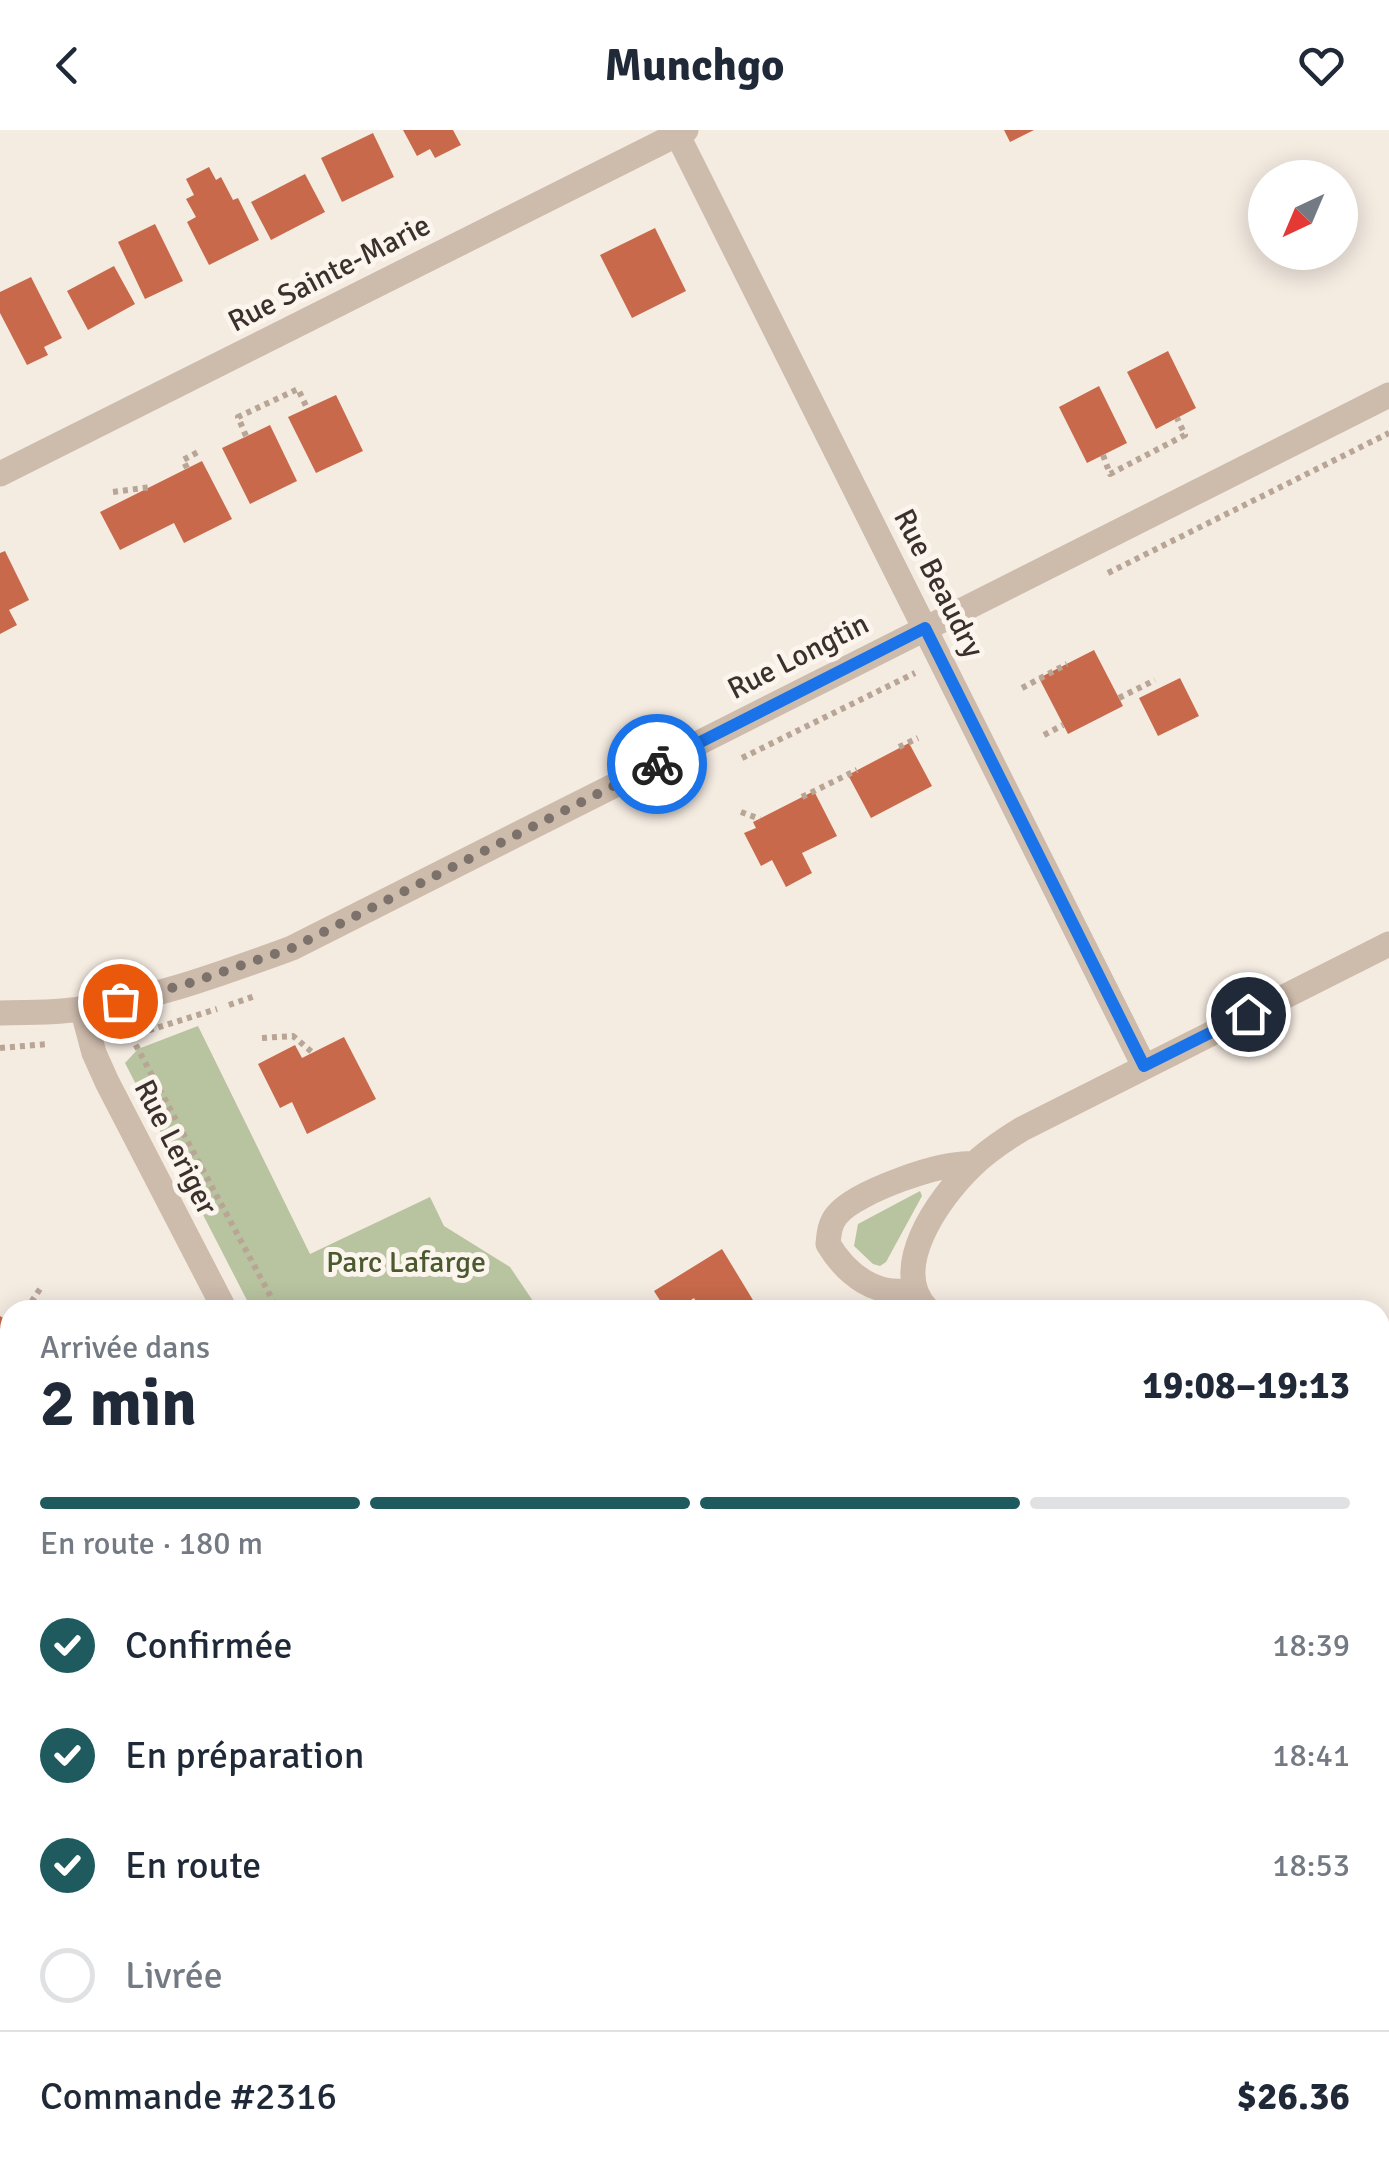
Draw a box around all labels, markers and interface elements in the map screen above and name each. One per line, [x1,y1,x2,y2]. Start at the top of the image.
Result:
icon: back [40,38,95,93]
text: Munchgo [604,38,785,93]
icon: heart [1294,38,1349,93]
north arrow [1248,160,1358,270]
map controls [1248,160,1358,270]
street label: Rue Sainte-Marie [222,207,436,340]
street label: Rue Beaudry [885,503,992,664]
street label: Rue Longtin [722,605,875,708]
courier [607,714,707,814]
icon: bike [630,737,685,792]
pin [78,959,163,1044]
pin [1206,972,1291,1057]
icon: bag [93,974,148,1029]
icon: home [1221,987,1276,1042]
street label: Rue Leriger [126,1073,225,1221]
park label: Parc Lafarge [326,1244,486,1281]
text: Arrivée dans [40,1328,210,1367]
text: 19:08–19:13 [1142,1362,1350,1409]
text: 2 min [40,1364,197,1444]
text: En route · 180 m [40,1524,263,1563]
icon: check [40,1618,95,1673]
text: Confirmée [125,1622,293,1669]
text: 18:39 [1272,1626,1350,1665]
icon: check [40,1728,95,1783]
text: En préparation [125,1732,364,1779]
text: 18:41 [1272,1736,1350,1775]
icon: check [40,1838,95,1893]
text: En route [125,1842,261,1889]
text: 18:53 [1272,1846,1350,1885]
text: Livrée [125,1952,223,1999]
text: Commande #2316 [40,2073,337,2120]
text: $26.36 [1237,2073,1350,2120]

